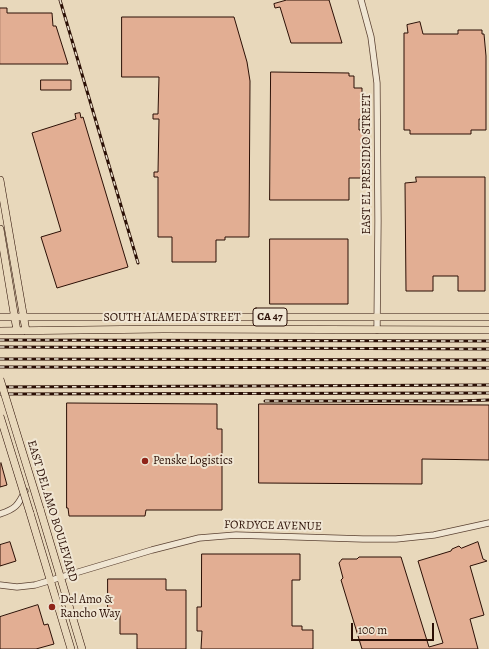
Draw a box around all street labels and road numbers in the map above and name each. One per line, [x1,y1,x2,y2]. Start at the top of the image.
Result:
street label: EAST EL PRESIDIO STREET [360,93,374,235]
road number: CA 47 [253,308,287,326]
street label: SOUTH ALAMEDA STREET [103,311,241,325]
street label: EAST DEL AMO BOULEVARD [24,438,80,584]
street label: FORDYCE AVENUE [224,518,322,534]

